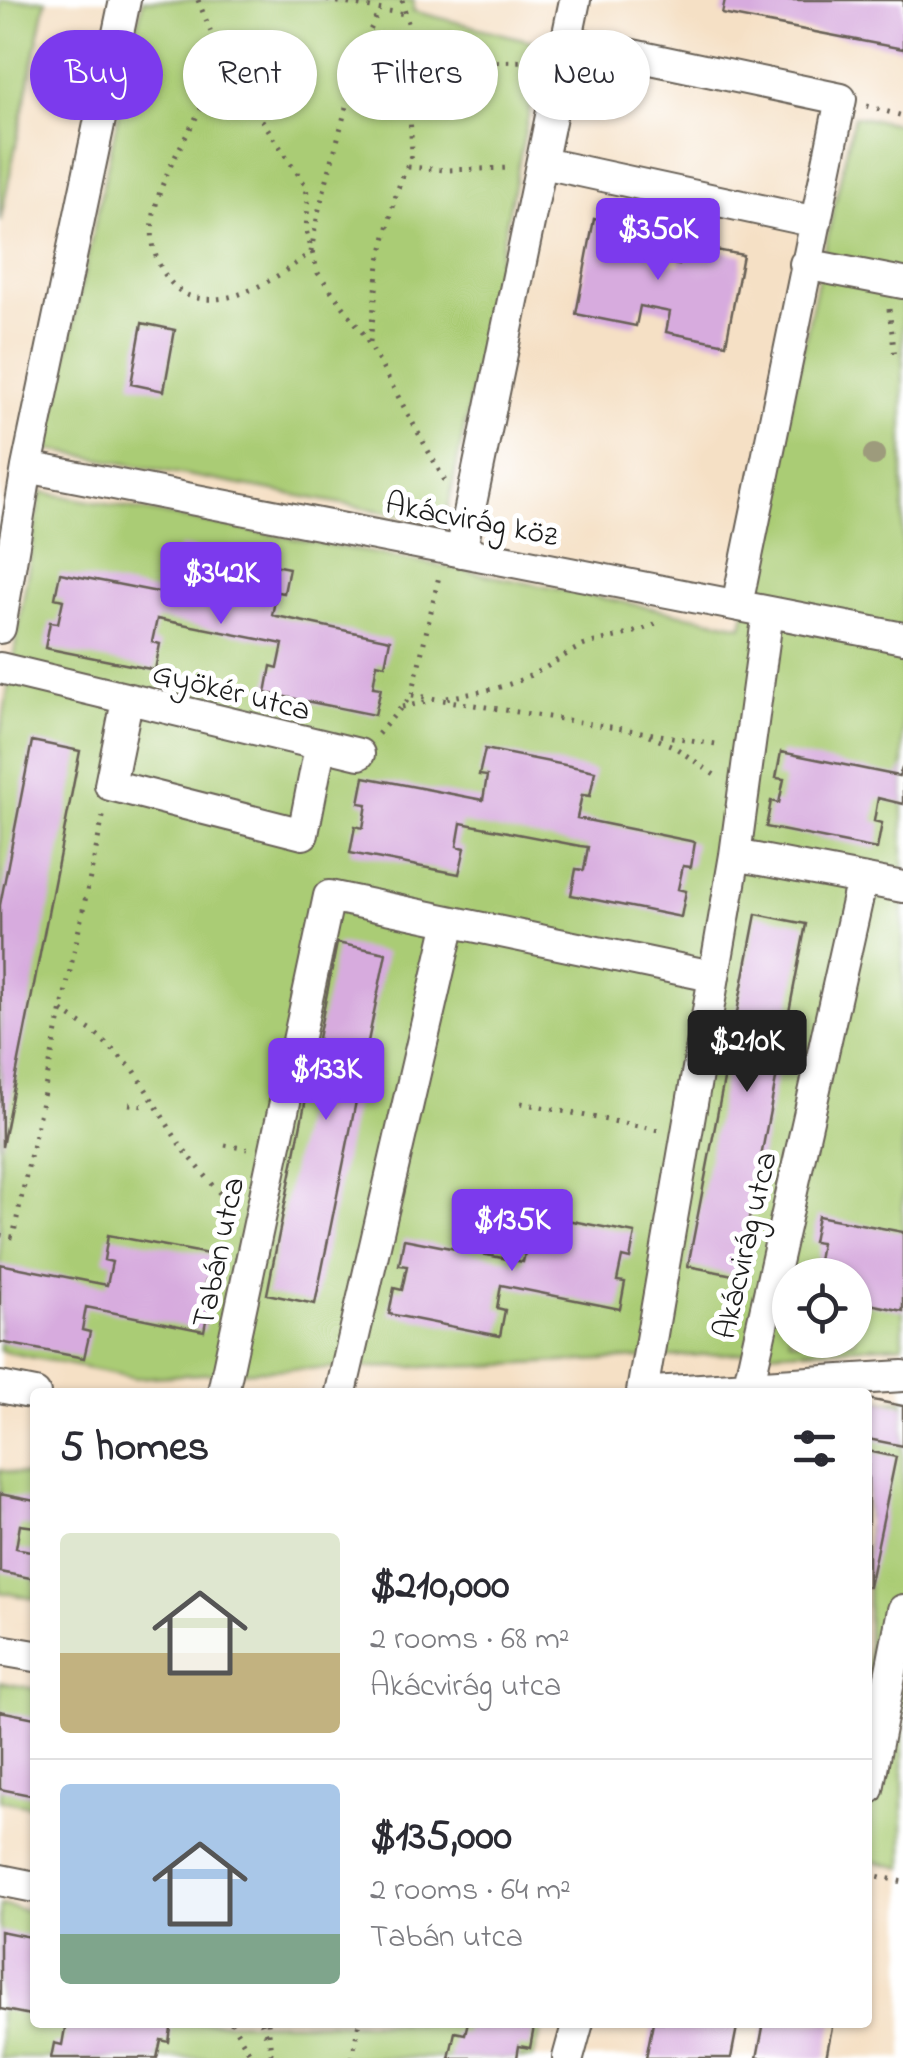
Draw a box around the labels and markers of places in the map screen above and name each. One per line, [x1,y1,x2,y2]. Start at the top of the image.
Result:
pin: $350K [588,198,728,283]
pin: $342K [151,542,291,627]
pin: $210K [677,1010,817,1095]
pin: $133K [256,1038,396,1123]
pin: $135K [442,1189,582,1274]

